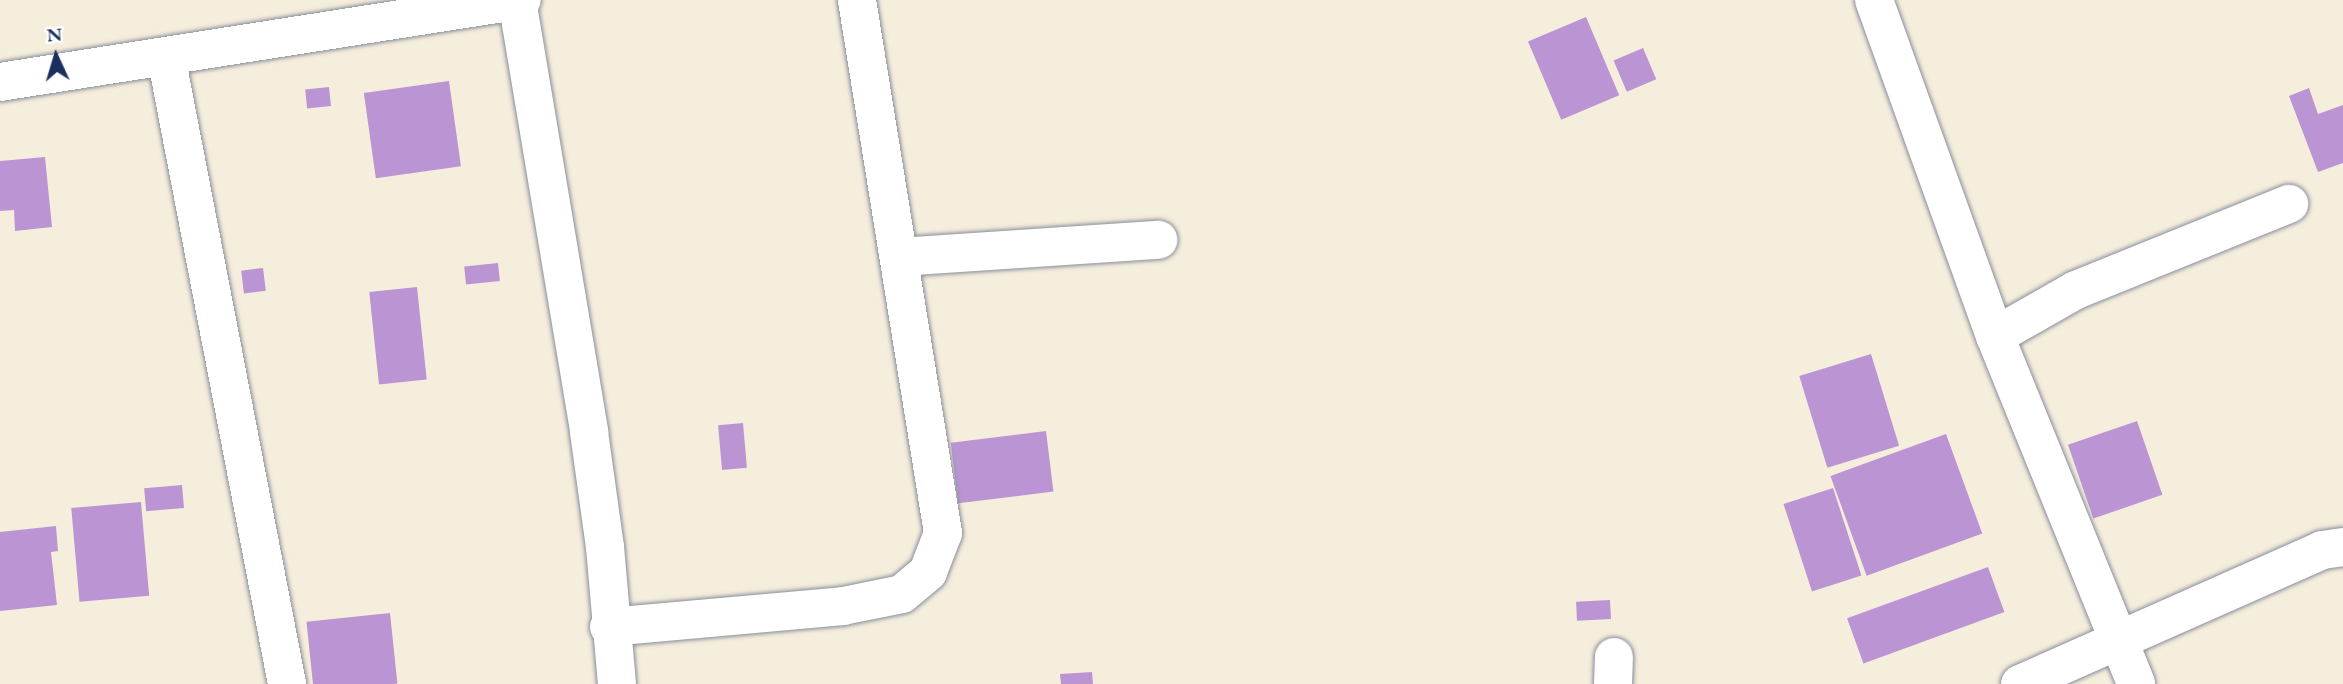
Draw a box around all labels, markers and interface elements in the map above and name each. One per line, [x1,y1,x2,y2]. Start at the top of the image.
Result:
north arrow [21,21,91,91]
text: N [46,22,63,48]

